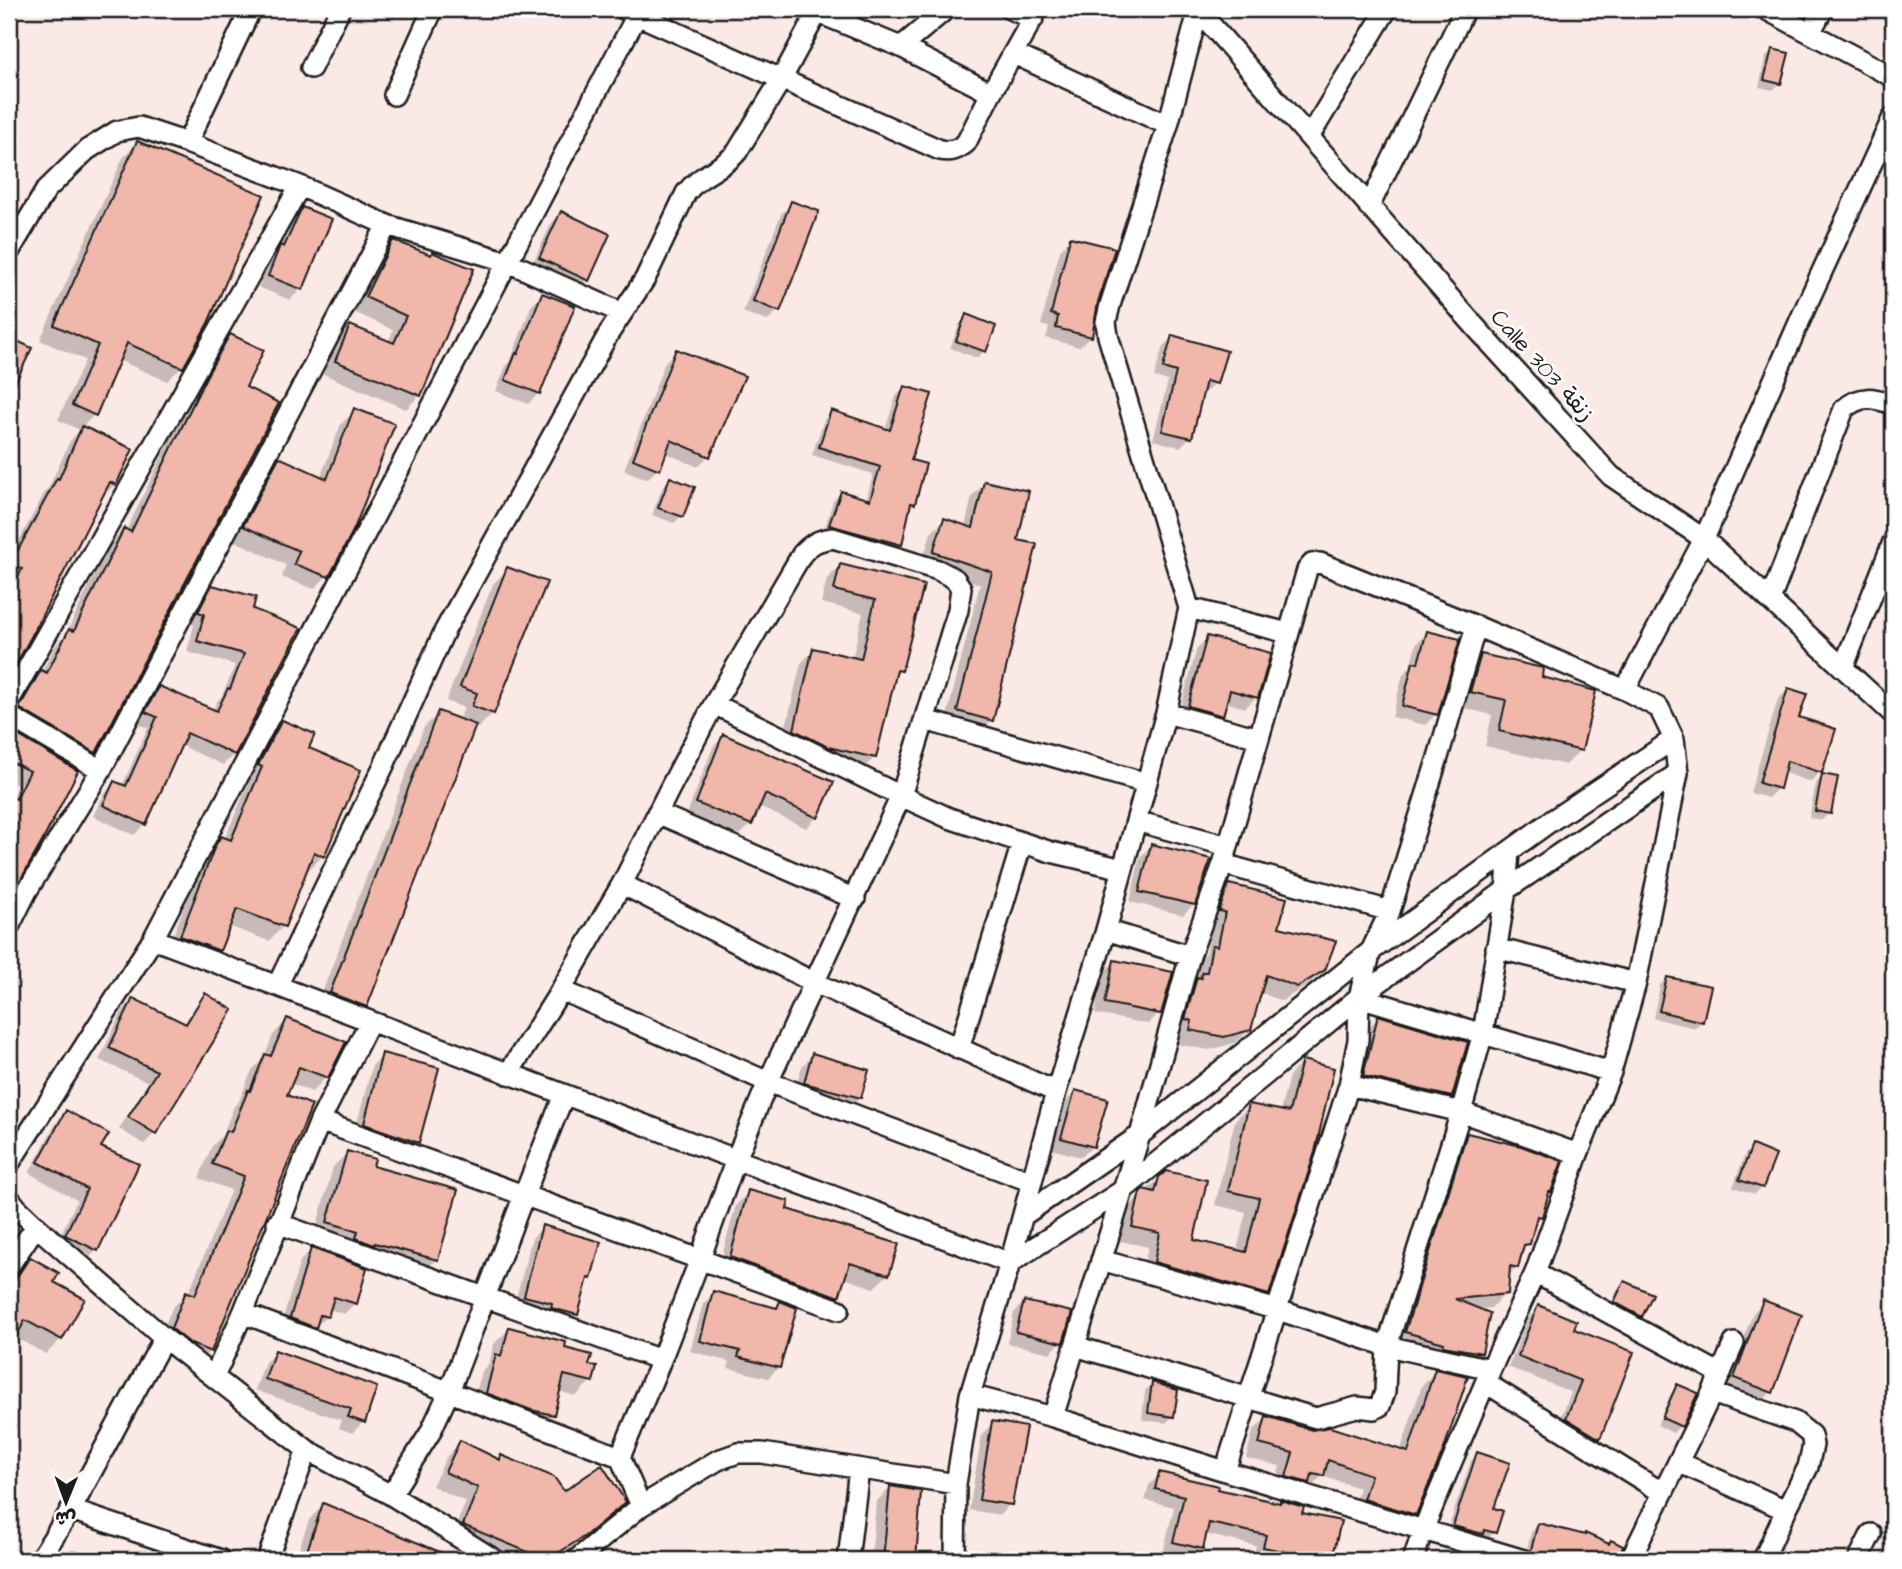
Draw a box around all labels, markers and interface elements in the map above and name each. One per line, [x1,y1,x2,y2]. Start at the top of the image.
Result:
street label: Calle 303 زنقة [1483,302,1602,429]
north arrow [32,1468,102,1538]
text: ش [55,1504,76,1531]

